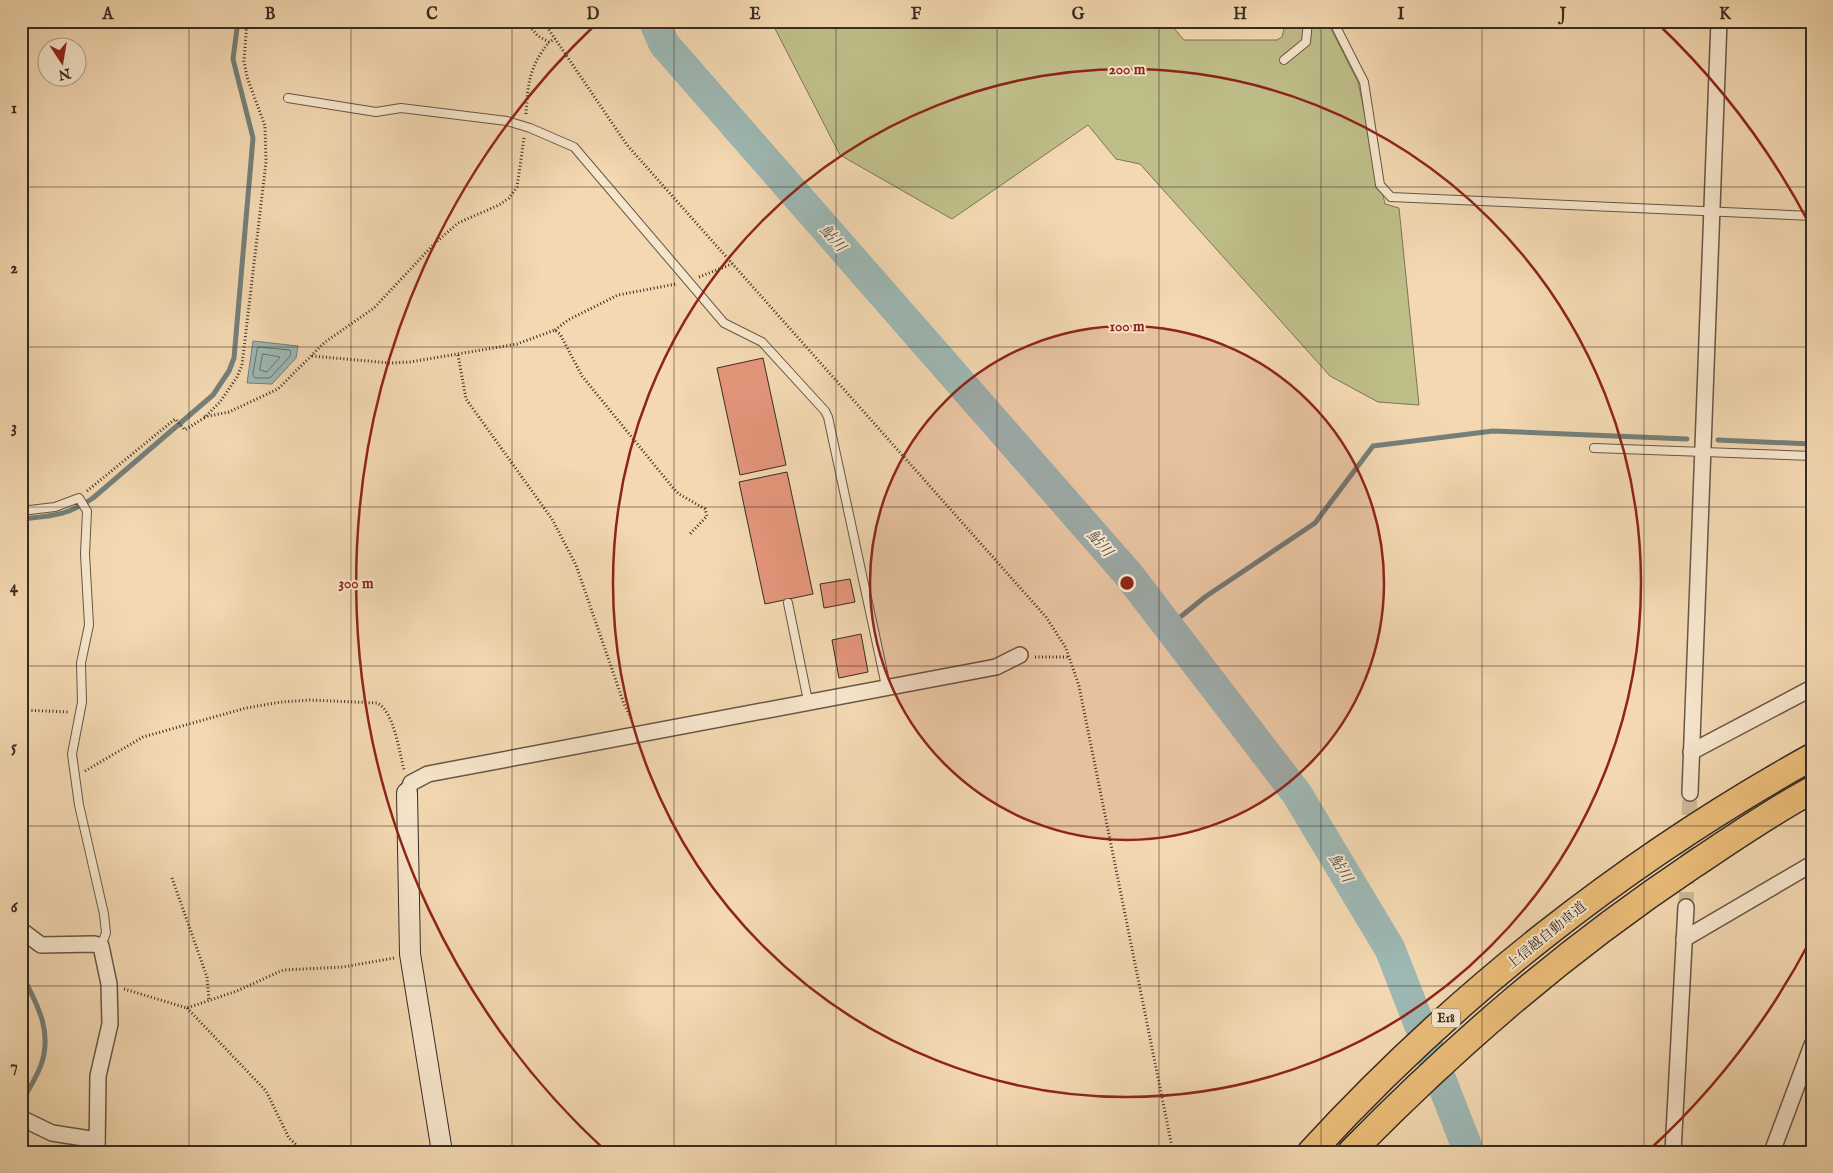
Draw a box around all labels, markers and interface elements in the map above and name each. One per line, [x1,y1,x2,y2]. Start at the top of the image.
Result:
text: A [102,5,115,25]
text: B [265,5,276,25]
text: C [426,5,438,25]
text: D [587,5,600,25]
text: E [749,5,761,25]
text: F [911,5,922,25]
text: G [1072,5,1085,25]
text: H [1233,5,1247,25]
text: I [1398,5,1405,25]
text: J [1558,5,1567,25]
text: K [1719,5,1732,25]
north arrow [38,38,88,88]
text: 200 m [1109,60,1146,79]
text: N [57,63,73,84]
text: 1 [11,99,17,119]
water label: 鮎川 [816,221,851,257]
text: 2 [10,259,18,279]
text: 100 m [1109,317,1145,336]
text: 3 [11,418,17,438]
water label: 鮎川 [1083,526,1118,562]
text: 300 m [338,574,374,593]
centre of rings [1118,574,1136,592]
text: 4 [10,578,19,598]
text: 5 [11,738,17,758]
water label: 鮎川 [1325,851,1357,888]
text: 6 [11,898,19,918]
street label: 上信越自動車道 [1503,898,1590,974]
road number: E18 [1432,1008,1460,1028]
text: 7 [10,1057,18,1077]

